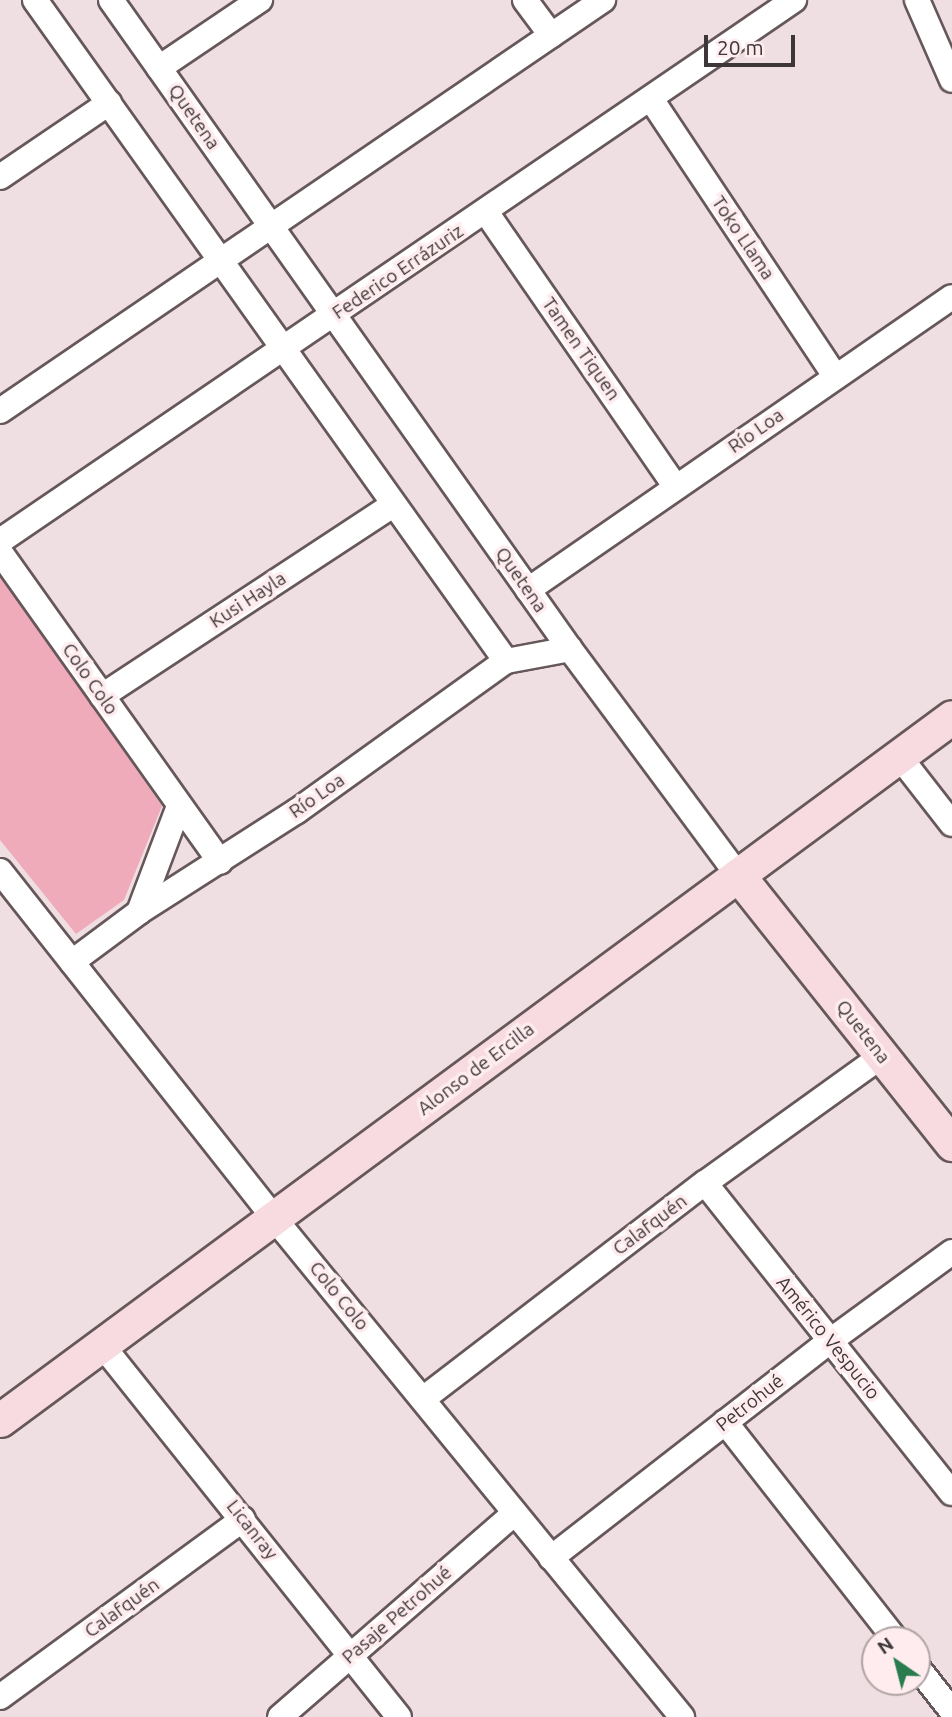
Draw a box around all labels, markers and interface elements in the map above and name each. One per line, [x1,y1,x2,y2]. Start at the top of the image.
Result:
scale bar [707,21,798,65]
text: 20 m [717,35,764,59]
street label: Quetena [163,80,225,154]
street label: Toko Llama [707,192,779,284]
street label: Federico Errázuriz [328,220,468,324]
street label: Tamen Tiquen [537,293,625,405]
street label: Río Loa [724,404,788,458]
street label: Quetena [490,543,552,617]
street label: Kusi Hayla [206,567,290,633]
street label: Colo Colo [57,639,123,719]
street label: Río Loa [285,769,349,823]
street label: Quetena [831,996,895,1068]
street label: Alonso de Ercilla [413,1018,539,1120]
street label: Calafquén [609,1190,691,1260]
street label: Colo Colo [304,1257,374,1335]
street label: Américo Vespucio [771,1272,885,1404]
street label: Petrohué [712,1370,788,1436]
street label: Licanray [222,1495,282,1565]
street label: Pasaje Petrohué [338,1561,456,1669]
street label: Calafquén [80,1573,164,1643]
north arrow [861,1626,931,1696]
text: N [873,1632,897,1659]

